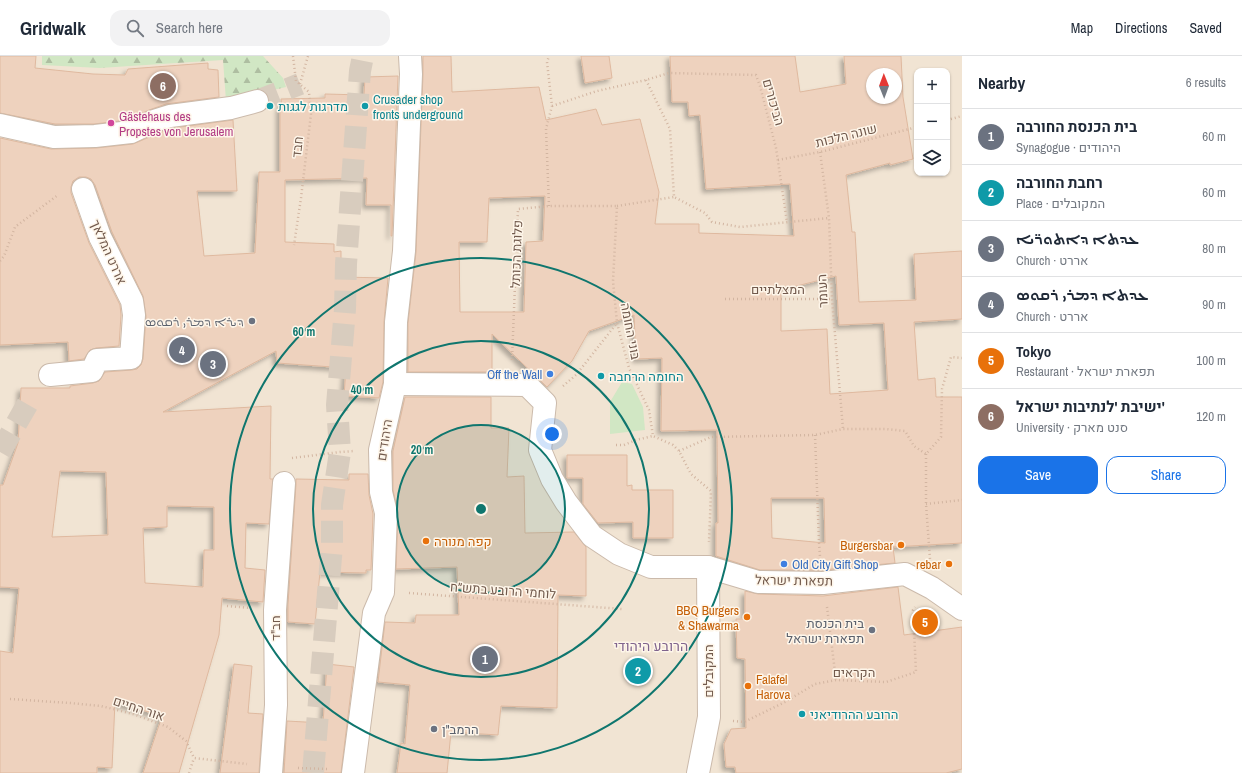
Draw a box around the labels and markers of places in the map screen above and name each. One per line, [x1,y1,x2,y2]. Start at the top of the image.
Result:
pin: 6 [150,71,176,101]
place label: Crusader shop fronts underground [373,91,463,123]
place label: מדרגות לגגות [278,98,348,115]
marker: מדרגות לגגות [265,101,275,111]
marker: Crusader shop fronts underground [360,101,370,111]
place label: Gästehaus des Propstes von Jerusalem [119,108,233,140]
marker: Gästehaus des Propstes von Jerusalem [106,118,116,128]
place label: ܕܝܪܐ ܕܡܪܝ ܪܩܘܣ [145,313,244,330]
marker: ܕܝܪܐ ܕܡܪܝ ܪܩܘܣ [247,316,257,326]
pin: 4 [169,335,195,365]
pin: 3 [200,349,226,379]
place label: Off the Wall [487,366,542,383]
place label: החומה הרחבה [609,368,684,385]
marker: Off the Wall [545,369,555,379]
marker: החומה הרחבה [596,371,606,381]
centre of rings [474,502,488,516]
place label: קפה מנורה [434,533,492,550]
marker: קפה מנורה [421,536,431,546]
place label: Burgersbar [840,537,893,554]
marker: Burgersbar [896,540,906,550]
place label: Old City Gift Shop [792,556,879,573]
place label: rebar [916,556,941,573]
marker: Old City Gift Shop [779,559,789,569]
marker: rebar [944,559,954,569]
place label: BBQ Burgers & Shawarma [676,602,739,634]
pin: 5 [912,607,938,637]
marker: BBQ Burgers & Shawarma [742,612,752,622]
place label: בית הכנסת תפארת ישראל [786,615,864,647]
marker: בית הכנסת תפארת ישראל [867,625,877,635]
pin: 1 [472,644,498,674]
pin: 2 [625,656,651,686]
place label: Falafel Harova [756,671,790,703]
marker: Falafel Harova [743,681,753,691]
place label: הרובע ההרודיאני [810,706,898,723]
marker: הרובע ההרודיאני [797,709,807,719]
place label: הרמב"ן [442,721,479,738]
marker: הרמב"ן [429,724,439,734]

